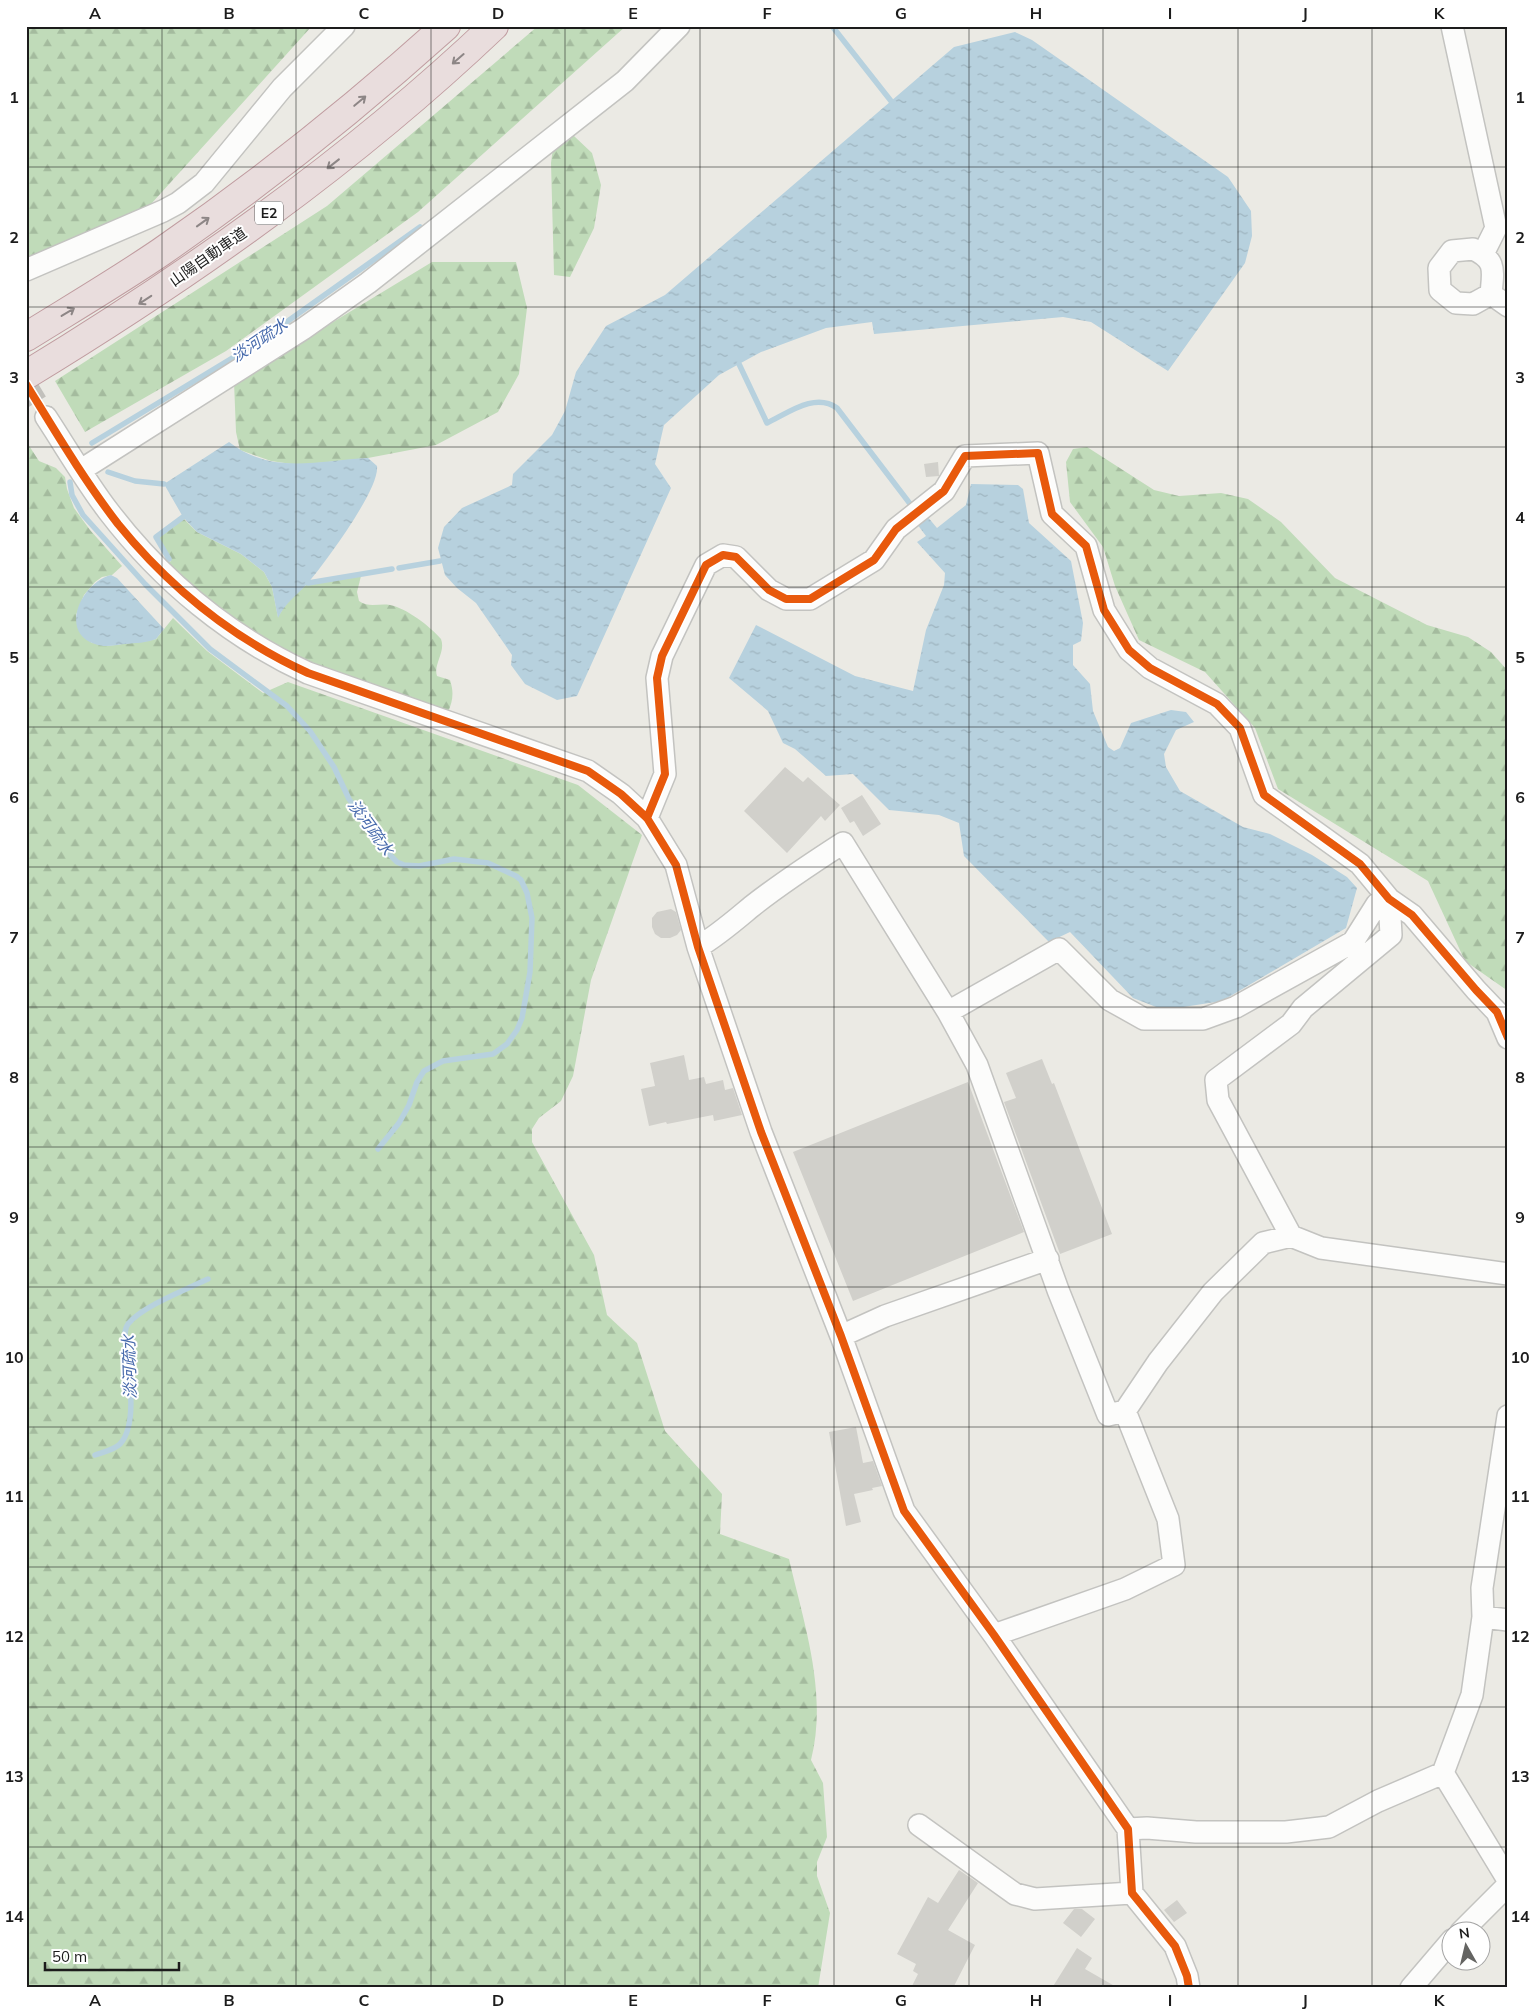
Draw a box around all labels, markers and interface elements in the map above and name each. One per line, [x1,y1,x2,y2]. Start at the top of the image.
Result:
text: A [89,3,101,23]
text: B [223,3,235,23]
text: C [359,3,370,23]
text: D [492,3,504,23]
text: E [628,3,638,23]
text: F [762,3,772,23]
text: G [895,3,907,23]
text: H [1030,3,1042,23]
text: I [1168,3,1172,23]
text: J [1302,3,1308,23]
text: K [1434,3,1446,23]
one-way arrow [451,53,464,65]
text: 1 [9,87,19,107]
text: 1 [1515,87,1525,107]
one-way arrow [353,95,366,107]
one-way arrow [327,158,340,169]
road number: E2 [255,202,283,224]
one-way arrow [196,217,210,227]
street label: 山陽自動車道 [165,223,250,290]
text: 2 [9,227,19,247]
text: 2 [1515,227,1525,247]
one-way arrow [139,295,153,305]
one-way arrow [60,306,74,316]
water label: 淡河疏水 [227,313,293,366]
text: 3 [9,367,19,387]
text: 3 [1515,367,1525,387]
text: 4 [9,507,19,527]
text: 4 [1515,507,1525,527]
text: 5 [9,647,19,667]
text: 5 [1515,647,1525,667]
text: 6 [9,787,19,807]
text: 6 [1515,787,1525,807]
water label: 淡河疏水 [344,795,399,860]
text: 7 [9,927,19,947]
text: 7 [1515,927,1525,947]
text: 8 [9,1067,19,1087]
text: 8 [1515,1067,1525,1087]
text: 9 [9,1207,19,1227]
text: 9 [1515,1207,1525,1227]
water label: 淡河疏水 [118,1333,140,1399]
text: 10 [4,1347,24,1367]
text: 10 [1510,1347,1530,1367]
text: 11 [4,1486,24,1506]
text: 11 [1510,1486,1530,1506]
text: 12 [4,1626,24,1646]
text: 12 [1510,1626,1530,1646]
text: 13 [4,1766,24,1786]
text: 13 [1510,1766,1530,1786]
text: 14 [4,1906,24,1926]
text: 14 [1510,1906,1530,1926]
north arrow [1442,1922,1492,1972]
text: N [1458,1923,1471,1943]
scale bar [45,1939,179,1971]
text: 50 m [52,1947,87,1966]
text: A [89,1990,101,2010]
text: B [223,1990,235,2010]
text: C [359,1990,370,2010]
text: D [492,1990,504,2010]
text: E [628,1990,638,2010]
text: F [762,1990,772,2010]
text: G [895,1990,907,2010]
text: H [1030,1990,1042,2010]
text: I [1168,1990,1172,2010]
text: J [1302,1990,1308,2010]
text: K [1434,1990,1446,2010]

